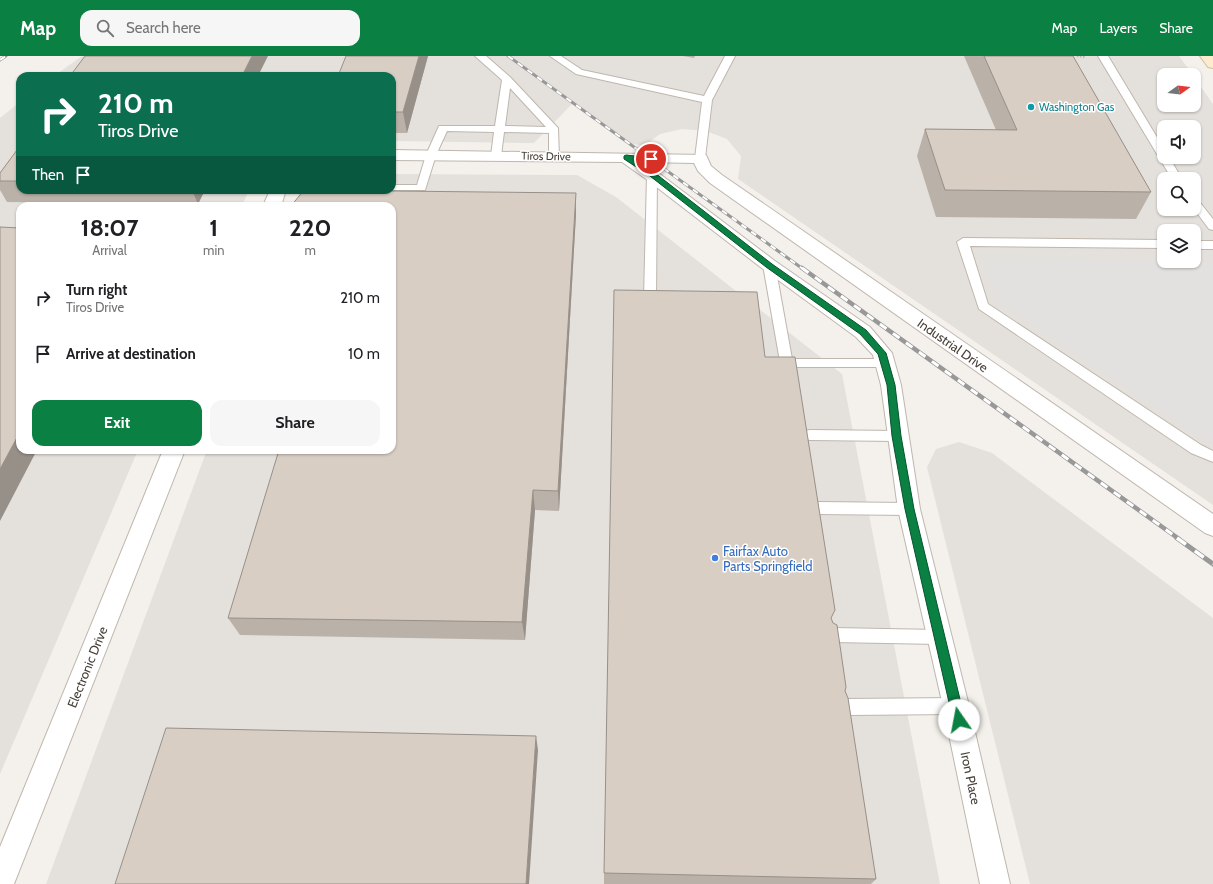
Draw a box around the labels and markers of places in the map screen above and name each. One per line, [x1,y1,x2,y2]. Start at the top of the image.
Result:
place label: Washington Gas [1039,100,1115,114]
marker: Washington Gas [1026,102,1036,112]
pin [634,142,668,176]
place label: Fairfax Auto Parts Springfield [723,543,813,574]
marker: Fairfax Auto Parts Springfield [710,553,720,563]

